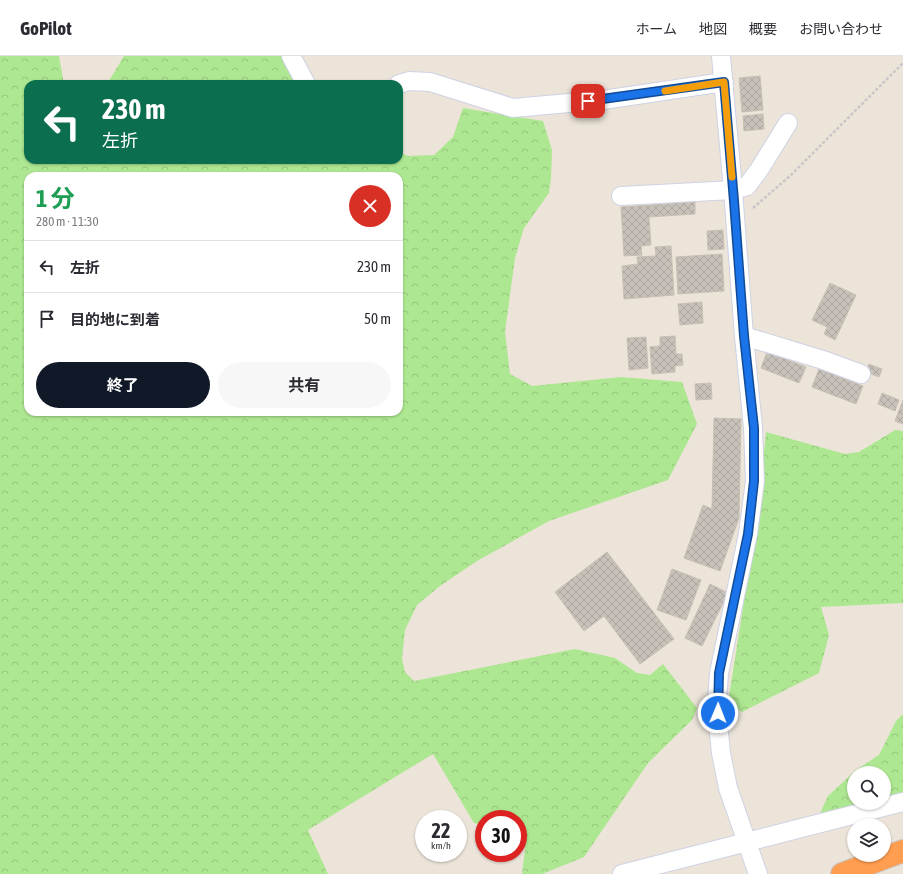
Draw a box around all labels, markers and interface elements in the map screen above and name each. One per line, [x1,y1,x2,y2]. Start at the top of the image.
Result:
text: GoPilot [20,17,72,39]
text: ホーム [635,21,677,37]
text: 地図 [699,21,727,37]
text: 概要 [749,21,777,37]
text: お問い合わせ [799,21,883,37]
pin [571,84,605,118]
icon: arrive [577,90,599,112]
text: 230 m [102,93,165,125]
icon: left [36,96,88,148]
text: 左折 [102,130,138,151]
text: 1 分 [36,185,75,212]
button: close [349,185,391,227]
text: 280 m · 11:30 [36,214,99,229]
icon: left [36,256,58,278]
text: 230 m [357,258,391,275]
text: 左折 [70,259,100,276]
icon: arrive [36,308,58,330]
text: 50 m [364,310,391,327]
text: 目的地に到着 [70,311,160,328]
button: 終了 [36,362,210,408]
button: 共有 [218,362,391,408]
position arrow [697,692,739,734]
map controls [847,766,891,862]
button: search [847,766,891,810]
speed limit sign: 30 [475,810,527,862]
button: layers [847,818,891,862]
text: 22 [432,819,450,842]
text: km/h [431,840,451,851]

